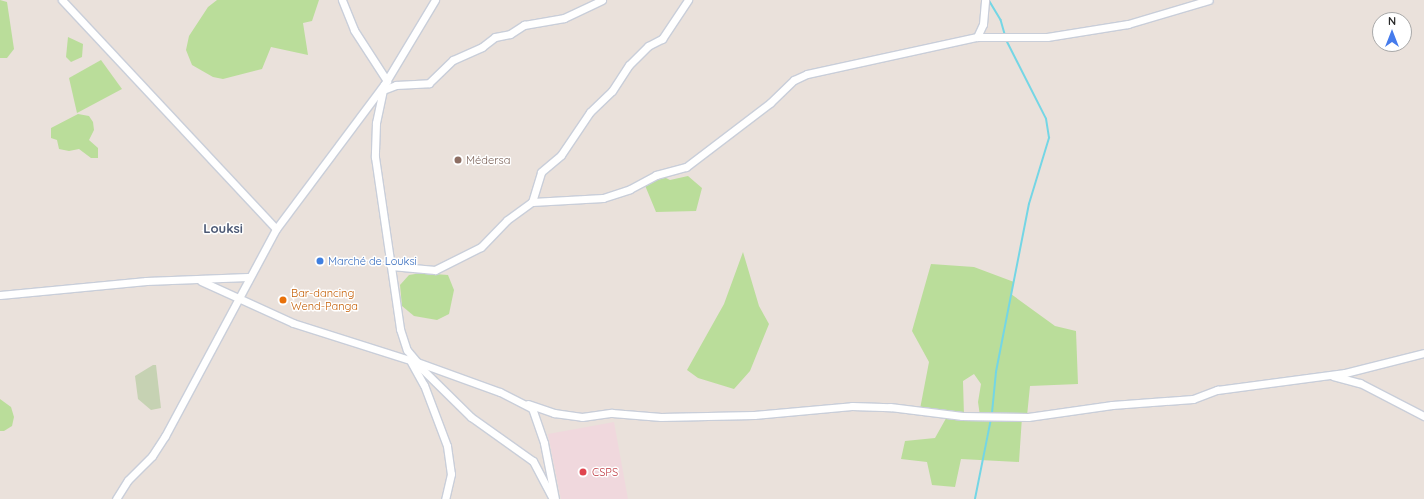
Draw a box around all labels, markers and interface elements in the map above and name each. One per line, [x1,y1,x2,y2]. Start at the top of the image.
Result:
north arrow [1372,12,1412,52]
text: N [1388,14,1396,28]
place label: Médersa [466,153,510,167]
marker: Médersa [453,155,463,165]
district label: Louksi [203,220,243,236]
place label: Marché de Louksi [328,254,417,268]
marker: Marché de Louksi [315,256,325,266]
place label: Bar-dancing Wend-Panga [291,287,358,313]
marker: Bar-dancing Wend-Panga [278,295,288,305]
place label: CSPS [592,465,618,479]
marker: CSPS [577,466,589,478]

